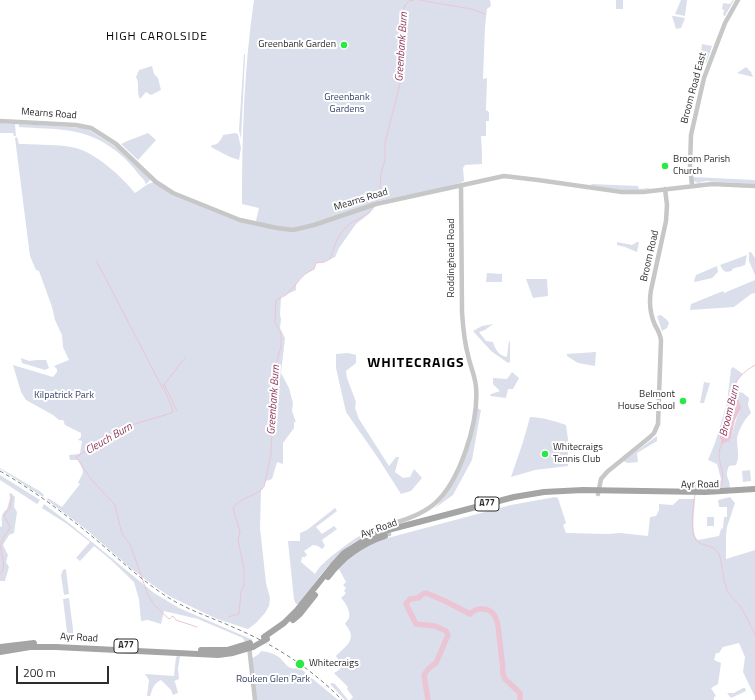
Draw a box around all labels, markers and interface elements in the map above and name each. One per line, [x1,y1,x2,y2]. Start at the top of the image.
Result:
water label: Greenbank Burn [393,12,411,82]
district label: HIGH CAROLSIDE [106,30,208,44]
place label: Greenbank Garden [258,39,336,51]
marker: Greenbank Garden [339,40,349,50]
street label: Broom Road East [679,51,709,125]
park label: Greenbank Gardens [324,92,370,116]
street label: Mearns Road [21,106,77,122]
place label: Broom Parish Church [673,154,730,178]
marker: Broom Parish Church [660,161,670,171]
street label: Mearns Road [333,186,389,214]
street label: Roddinghead Road [446,218,458,298]
street label: Broom Road [638,229,662,283]
district label: WHITECRAIGS [367,356,465,372]
water label: Greenbank Burn [265,365,283,435]
water label: Broom Burn [717,384,743,438]
place label: Belmont House School [618,389,675,412]
park label: Kilpatrick Park [34,390,94,402]
marker: Belmont House School [678,396,688,406]
water label: Cleuch Burn [83,420,135,458]
place label: Whitecraigs Tennis Club [553,442,603,466]
marker: Whitecraigs Tennis Club [540,449,550,459]
street label: Ayr Road [681,479,719,491]
road number: A77 [475,497,499,511]
street label: Ayr Road [359,517,399,541]
street label: Ayr Road [60,631,98,645]
road number: A77 [114,639,138,653]
scale bar [18,658,111,684]
marker: Whitecraigs [294,658,306,670]
place label: Whitecraigs [309,658,359,670]
text: 200 m [23,663,56,682]
park label: Rouken Glen Park [236,674,310,686]

